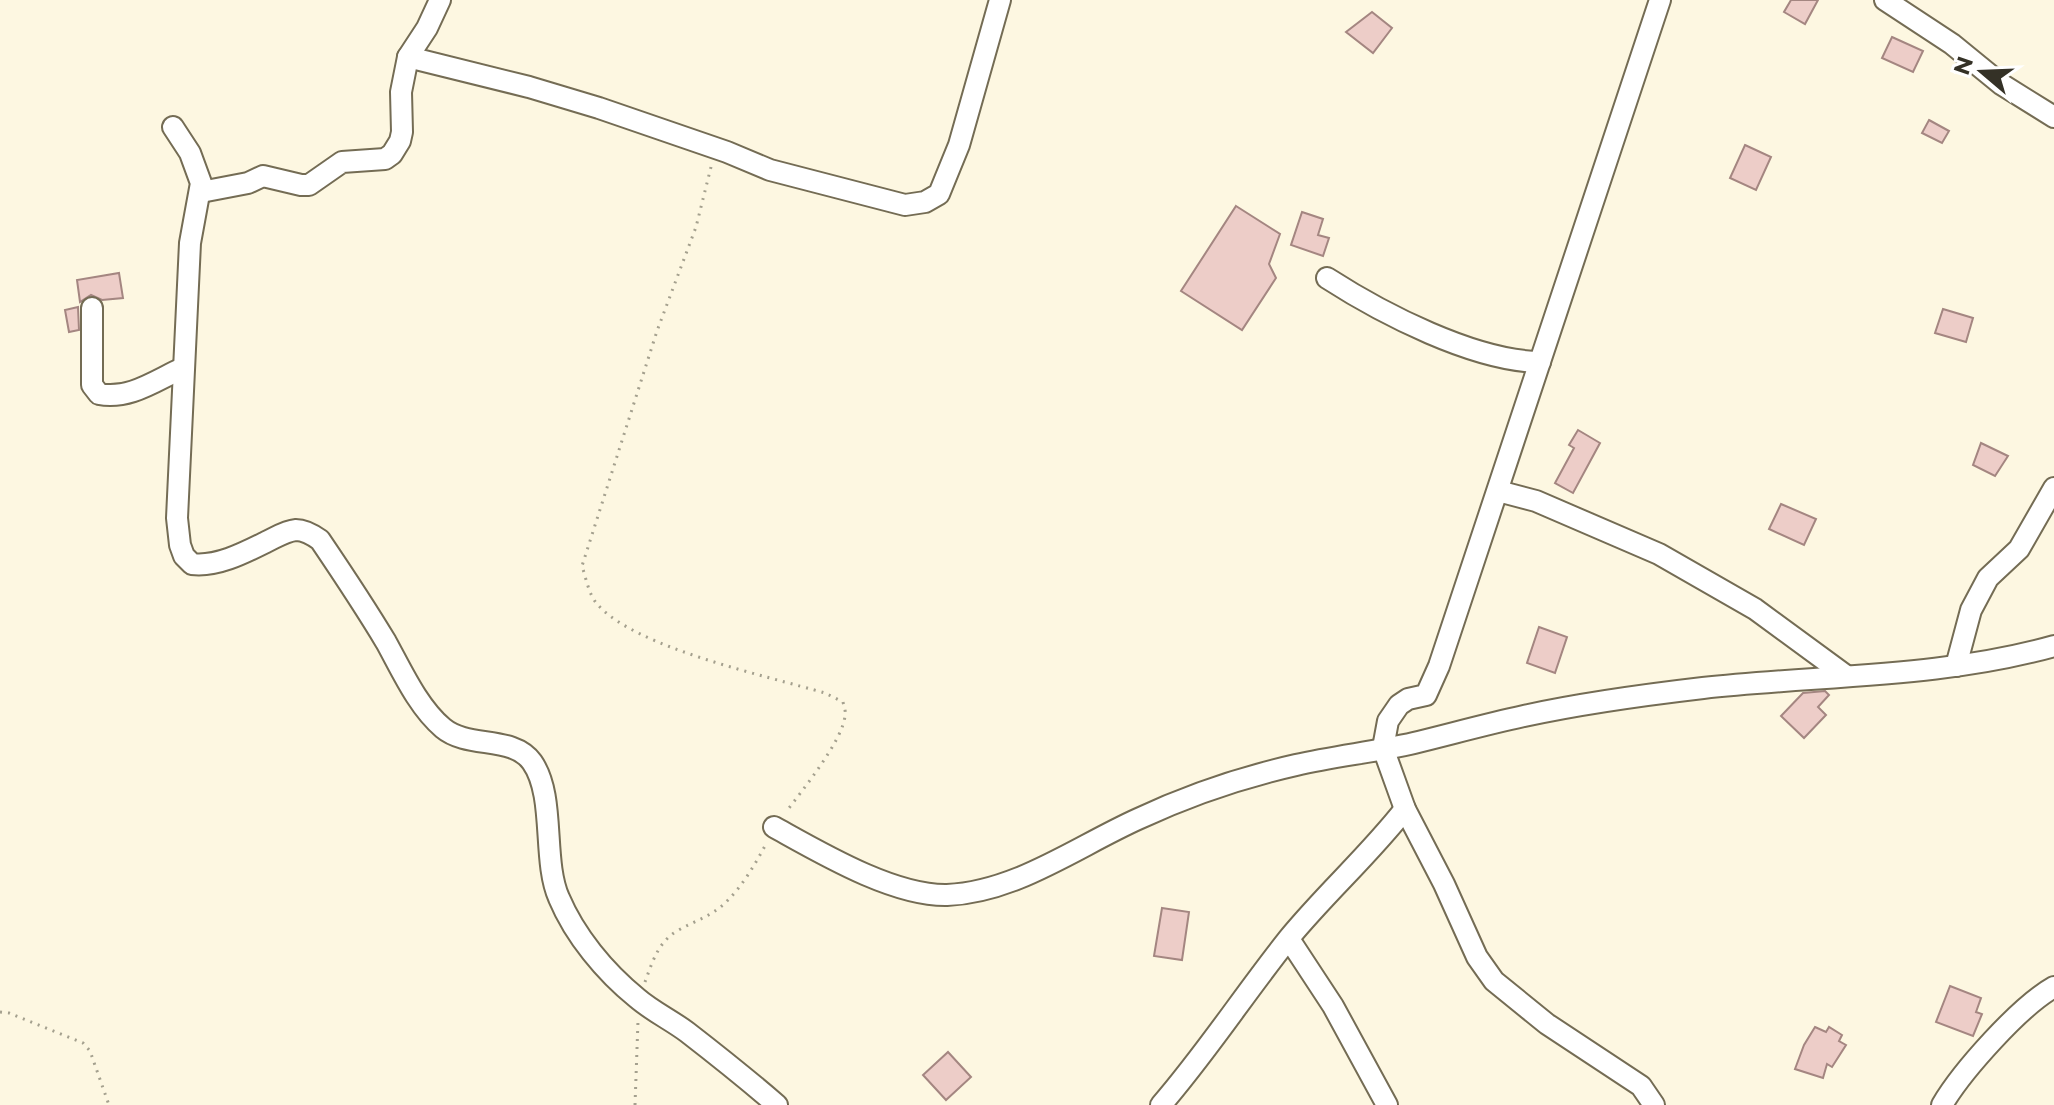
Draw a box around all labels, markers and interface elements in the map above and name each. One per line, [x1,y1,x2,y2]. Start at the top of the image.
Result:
north arrow [1942,32,2022,112]
text: N [1948,53,1979,78]

